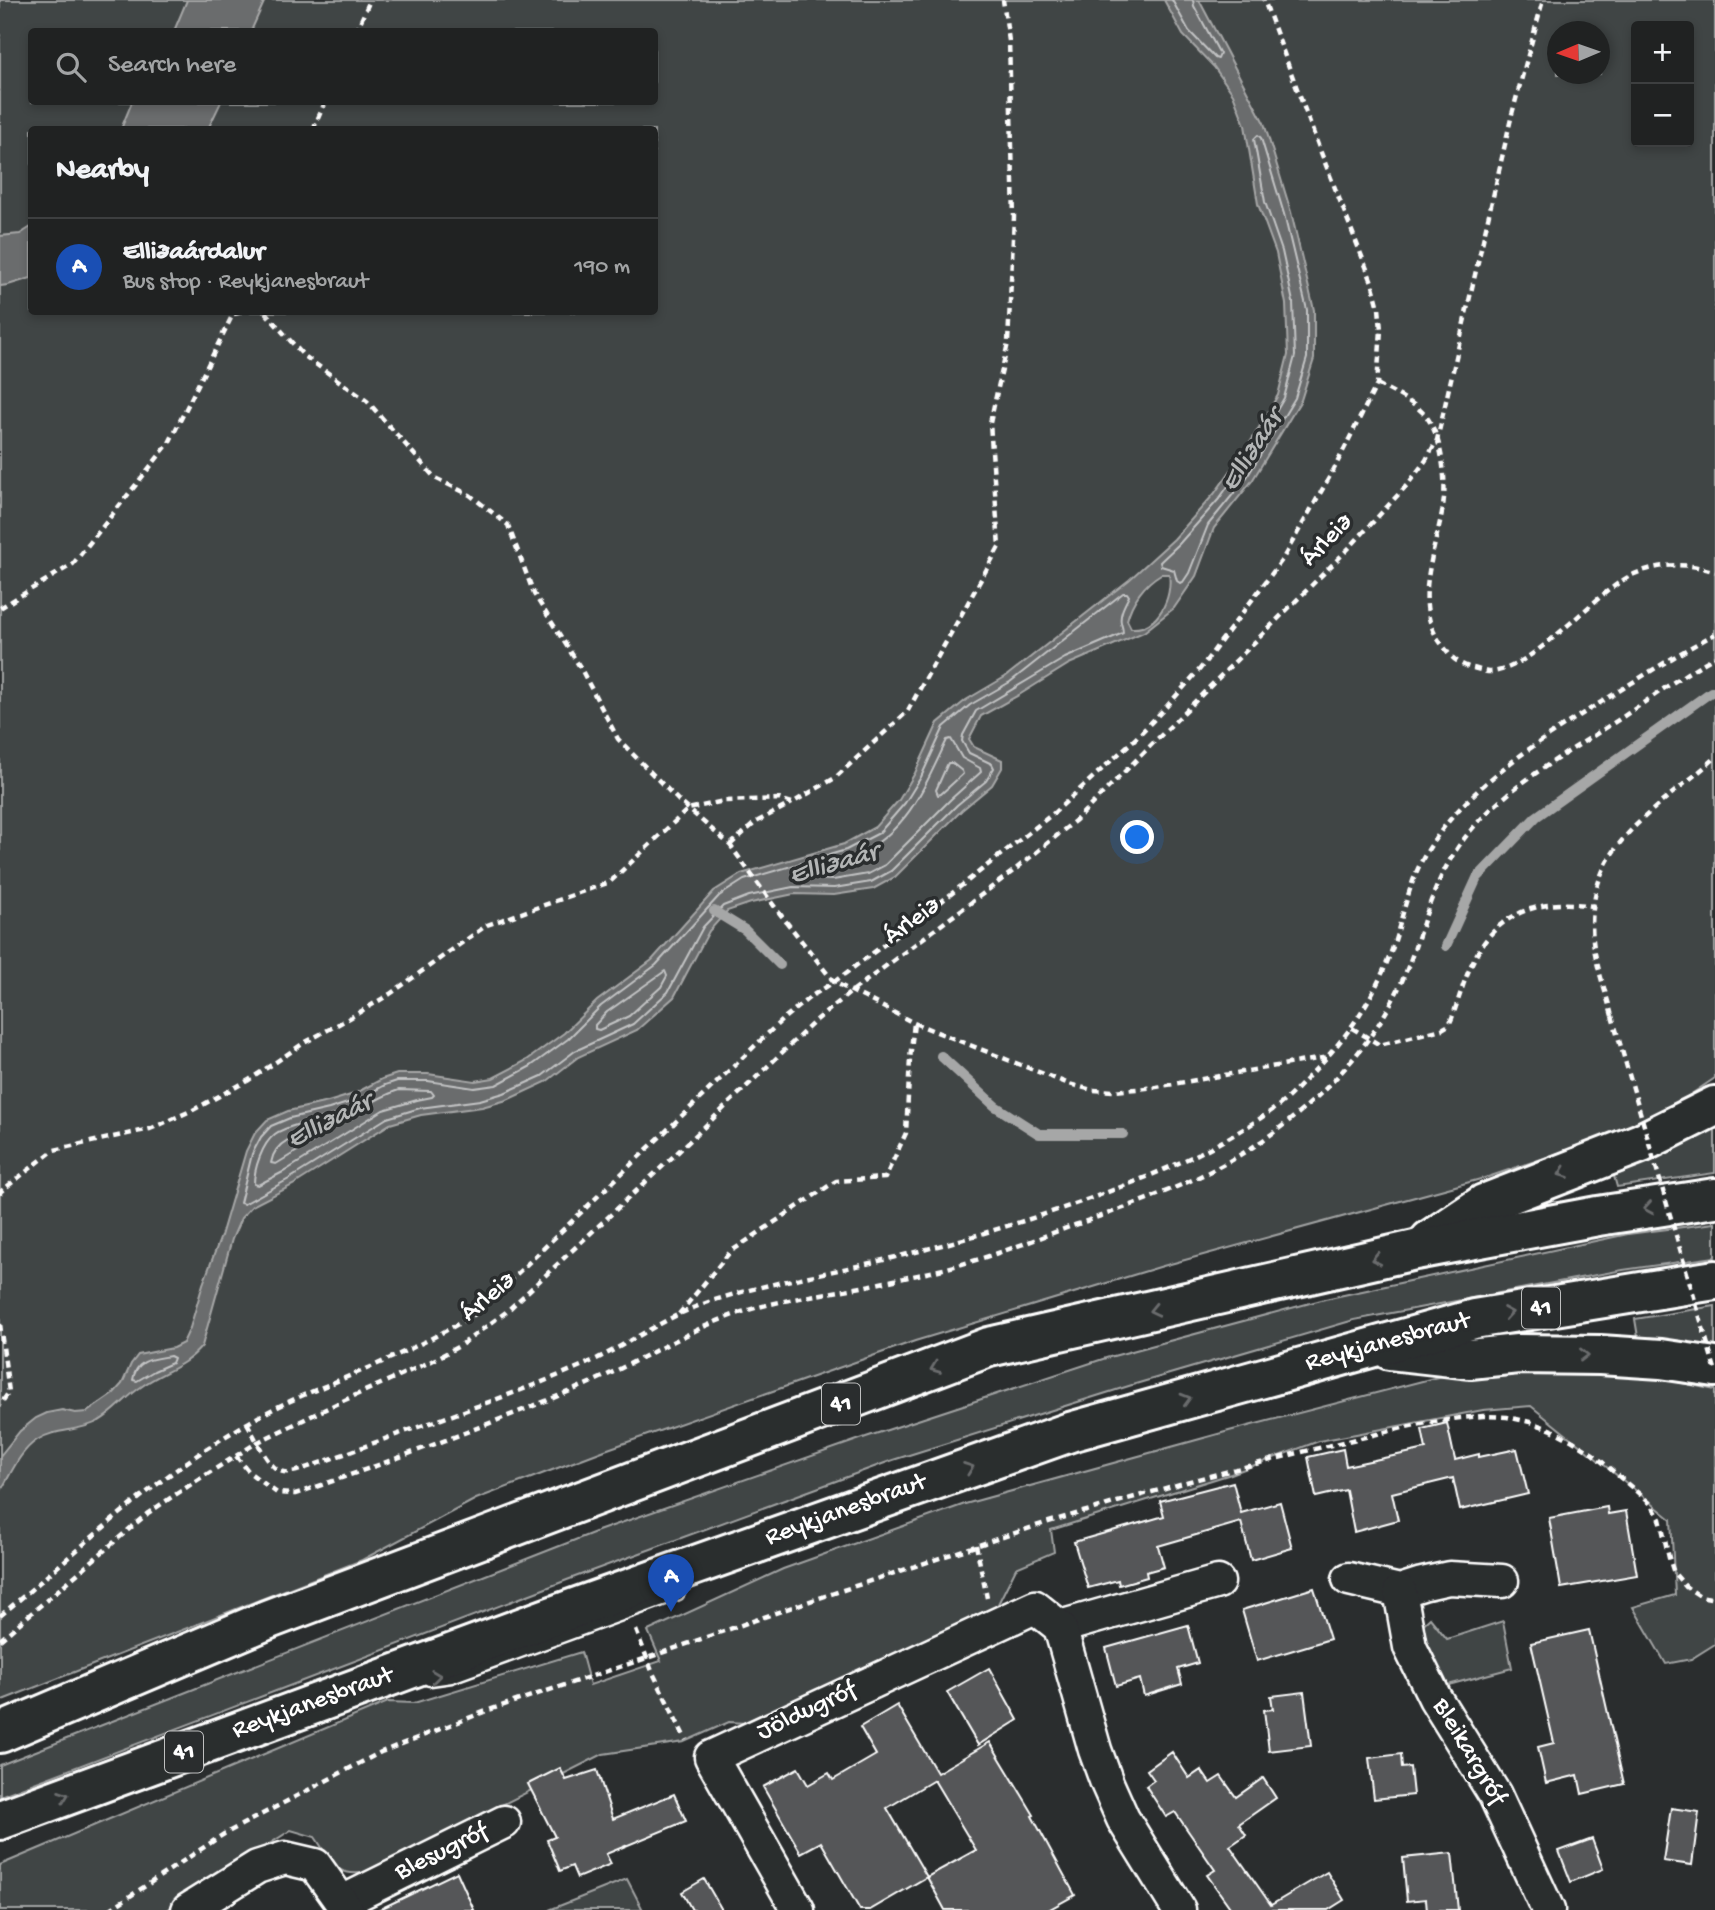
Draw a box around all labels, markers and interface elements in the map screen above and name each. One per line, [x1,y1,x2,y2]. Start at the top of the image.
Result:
north arrow [1547,21,1610,84]
map controls [1631,21,1694,147]
button: + [1631,21,1694,84]
search box [28,28,658,105]
icon: search [52,48,90,86]
text: Search here [108,51,236,82]
button: − [1631,84,1694,147]
text: Nearby [56,154,149,189]
text: Elliðaárdalur [123,238,264,269]
text: A [72,254,86,281]
text: 190 m [574,254,630,281]
text: Bus stop · Reykjanesbraut [123,269,368,296]
water label: Elliðaár [1214,400,1294,498]
street label: Árleið [1295,508,1361,574]
your location [1120,820,1154,854]
water label: Elliðaár [786,835,887,893]
street label: Árleið [879,891,947,953]
water label: Elliðaár [282,1084,383,1157]
one-way arrow [1558,1165,1570,1179]
one-way arrow [1642,1201,1653,1216]
one-way arrow [1370,1251,1382,1265]
street label: Árleið [455,1266,523,1330]
road number: 41 [1522,1288,1560,1328]
one-way arrow [1148,1301,1160,1316]
street label: Reykjanesbraut [1302,1306,1476,1380]
one-way arrow [1502,1306,1514,1321]
one-way arrow [1580,1347,1590,1363]
one-way arrow [929,1360,941,1374]
road number: 41 [822,1384,860,1424]
one-way arrow [1180,1393,1192,1408]
one-way arrow [963,1462,975,1476]
street label: Reykjanesbraut [761,1467,933,1554]
pin: A [648,1554,694,1612]
street label: Reykjanesbraut [228,1660,400,1747]
one-way arrow [430,1669,442,1684]
street label: Jöldugróf [752,1675,863,1748]
street label: Bleikargróf [1424,1692,1513,1813]
road number: 41 [165,1732,203,1772]
one-way arrow [58,1791,70,1805]
street label: Blesugróf [390,1816,495,1889]

